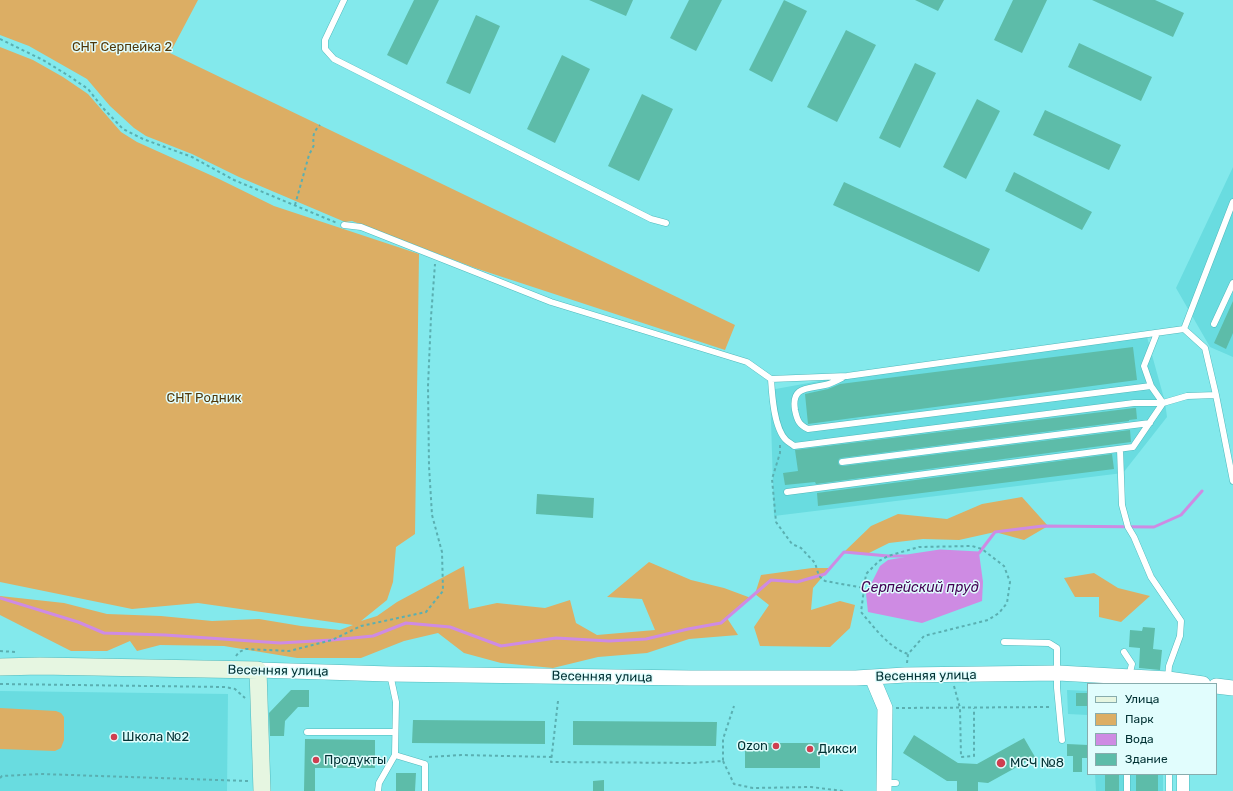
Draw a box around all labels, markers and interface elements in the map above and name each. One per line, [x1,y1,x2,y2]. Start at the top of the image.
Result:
park label: СНТ Серпейка 2 [72,39,172,55]
park label: СНТ Родник [166,390,242,406]
water label: Серпейский пруд [861,580,979,596]
street label: Весенняя улица [227,662,329,680]
street label: Весенняя улица [875,667,977,685]
street label: Весенняя улица [551,668,653,686]
legend [1087,683,1217,775]
text: Улица [1125,692,1159,706]
text: Парк [1125,712,1154,726]
place label: Школа №2 [122,729,189,745]
marker: Школа №2 [109,732,119,742]
text: Вода [1125,732,1154,746]
place label: Ozon [737,738,768,754]
marker: Ozon [771,741,781,751]
place label: Дикси [818,741,857,757]
marker: Дикси [805,744,815,754]
place label: Продукты [324,752,386,768]
text: Здание [1125,752,1168,766]
marker: Продукты [311,755,321,765]
place label: МСЧ №8 [1010,755,1064,771]
marker: МСЧ №8 [995,757,1007,769]

